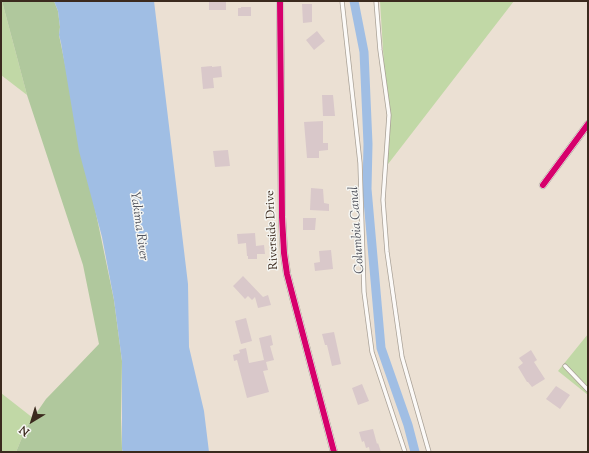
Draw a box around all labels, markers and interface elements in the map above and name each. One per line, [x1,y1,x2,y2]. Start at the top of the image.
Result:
water label: Columbia Canal [347,186,369,274]
street label: Riverside Drive [264,190,282,270]
water label: Yakima River [125,191,151,261]
north arrow [12,401,52,441]
text: N [16,421,33,439]

